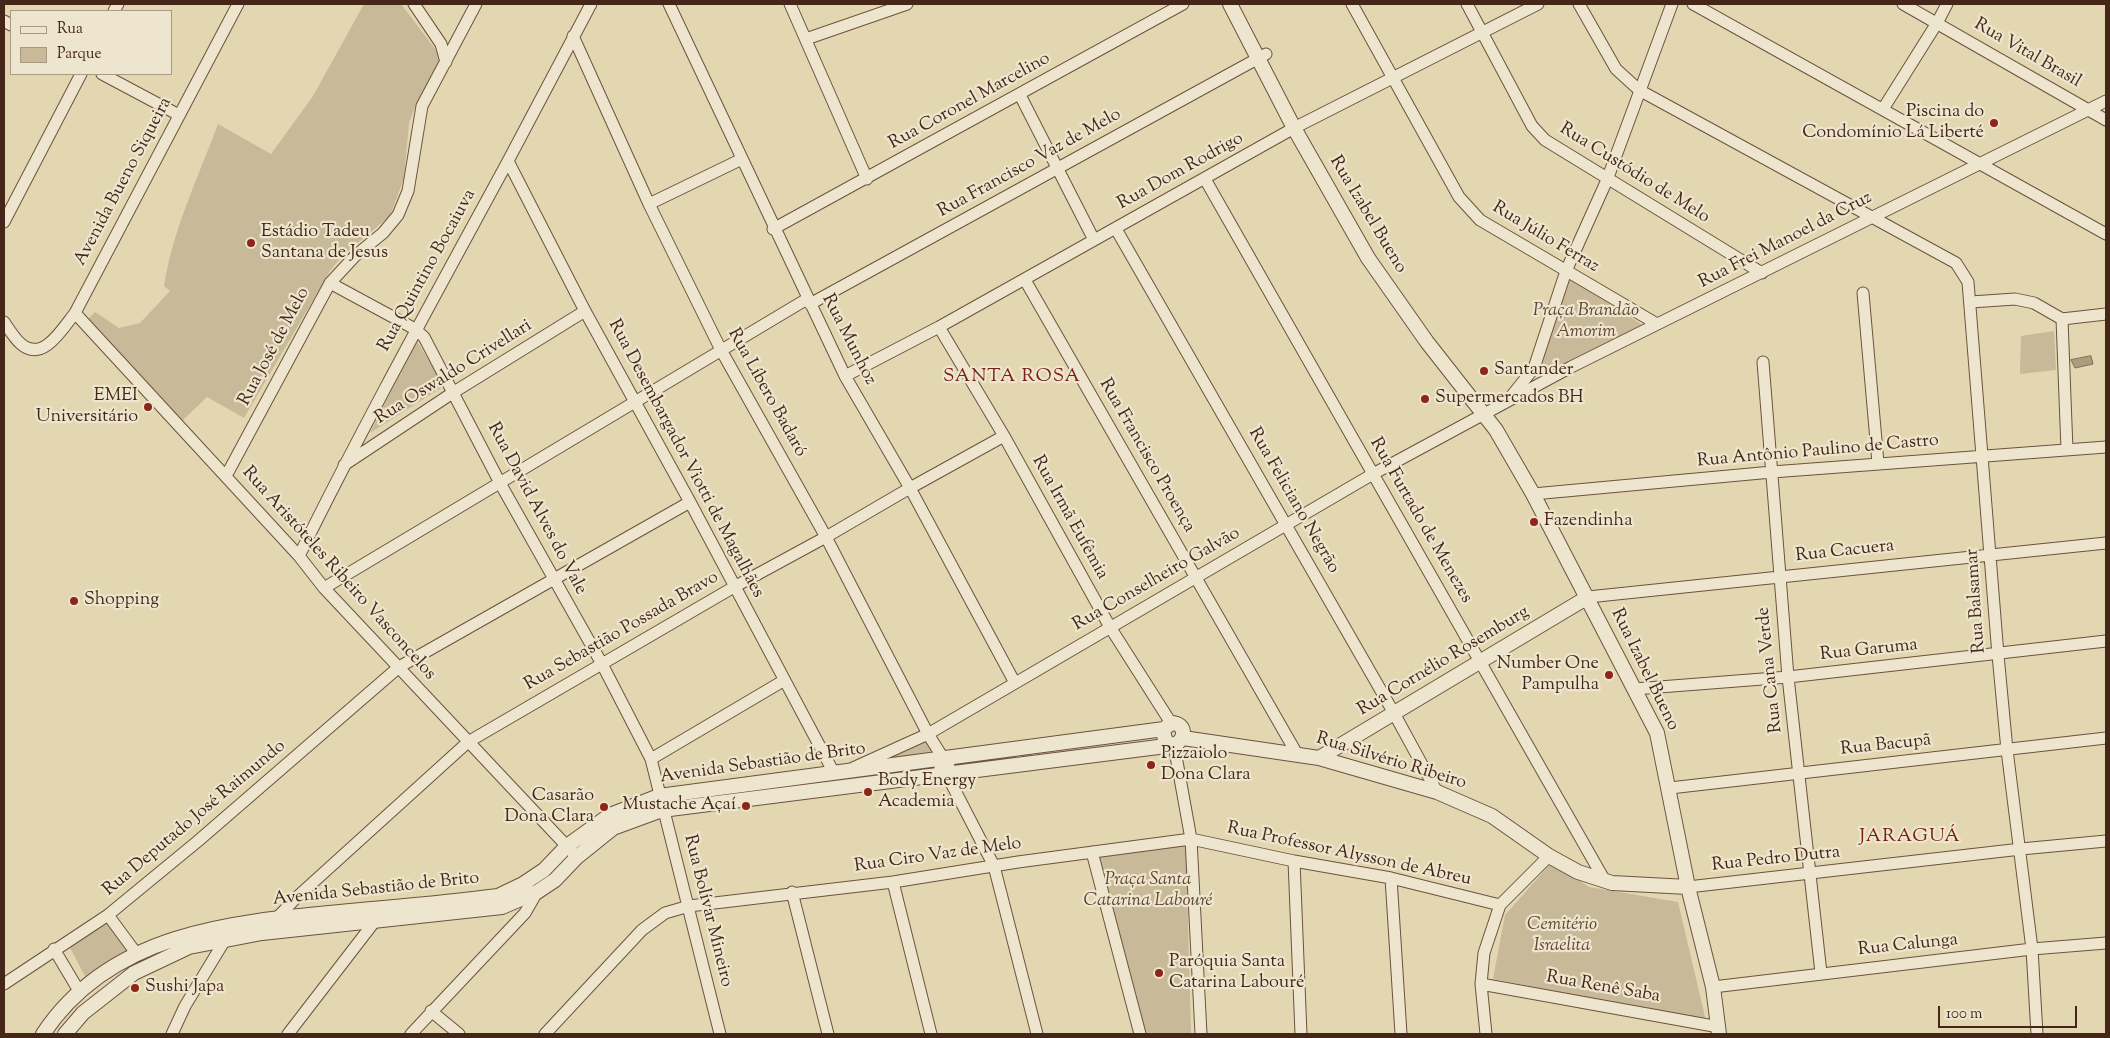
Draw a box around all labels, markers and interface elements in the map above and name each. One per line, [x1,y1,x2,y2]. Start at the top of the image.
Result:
legend [10,10,172,75]
street label: Rua Vital Brasil [1970,15,2084,93]
text: Rua [57,19,83,40]
text: Parque [57,44,101,65]
street label: Rua Coronel Marcelino [886,49,1054,155]
street label: Avenida Bueno Siqueira [70,94,178,270]
place label: Piscina do Condomínio Lá Liberté [1802,102,1984,144]
street label: Rua Francisco Vaz de Melo [935,105,1125,223]
marker: Piscina do Condomínio Lá Liberté [1988,117,2000,129]
street label: Rua Custódio de Melo [1555,119,1713,229]
street label: Rua Dom Rodrigo [1114,129,1248,215]
street label: Rua Izabel Bueno [1323,152,1411,278]
street label: Rua Quintino Bocaiuva [374,186,482,356]
street label: Rua Frei Manoel da Cruz [1696,188,1876,294]
street label: Rua Júlio Ferraz [1488,198,1602,278]
place label: Estádio Tadeu Santana de Jesus [261,222,388,264]
marker: Estádio Tadeu Santana de Jesus [245,237,257,249]
street label: Rua José de Melo [235,284,315,410]
street label: Rua Munhoz [816,291,880,389]
park label: Praça Brandão Amorim [1533,301,1639,344]
street label: Rua Oswaldo Crivellari [372,316,536,430]
street label: Rua Desembargador Viotti de Magalhães [602,316,768,602]
street label: Rua Líbero Badaró [722,325,810,461]
place label: Santander [1494,360,1574,382]
marker: Santander [1478,365,1490,377]
district label: SANTA ROSA [942,367,1082,389]
street label: Rua Francisco Proença [1093,375,1199,537]
place label: EMEI Universitário [36,386,138,428]
place label: Supermercados BH [1435,388,1584,410]
marker: Supermercados BH [1419,393,1431,405]
marker: EMEI Universitário [142,401,154,413]
street label: Rua David Alves do Vale [481,419,591,599]
street label: Rua Feliciano Negrão [1243,424,1343,578]
street label: Rua Antônio Paulino de Castro [1696,431,1940,473]
street label: Rua Furtado de Menezes [1364,434,1476,608]
street label: Rua Irmã Eufêmia [1026,452,1112,584]
street label: Rua Aristóteles Ribeiro Vasconcelos [236,463,440,685]
place label: Fazendinha [1544,511,1632,533]
marker: Fazendinha [1528,516,1540,528]
street label: Rua Conselheiro Galvão [1070,523,1244,637]
street label: Rua Cacuera [1795,536,1895,568]
street label: Rua Balsamar [1963,548,1991,654]
street label: Rua Sebastião Possada Bravo [521,567,723,697]
place label: Shopping [84,590,159,612]
marker: Shopping [68,595,80,607]
street label: Rua Cornélio Rosemburg [1354,602,1534,722]
street label: Rua Izabel Bueno [1605,605,1683,735]
street label: Rua Cana Verde [1754,606,1788,734]
street label: Rua Garuma [1819,635,1919,667]
place label: Number One Pampulha [1497,654,1599,696]
marker: Number One Pampulha [1603,669,1615,681]
street label: Rua Silvério Ribeiro [1313,729,1469,795]
street label: Rua Bacupã [1840,730,1932,762]
street label: Rua Deputado José Raimundo [99,736,291,902]
street label: Avenida Sebastião de Brito [659,739,867,789]
place label: Pizzaiolo Dona Clara [1161,744,1251,786]
marker: Pizzaiolo Dona Clara [1145,759,1157,771]
place label: Body Energy Academia [878,771,976,814]
place label: Casarão Dona Clara [504,786,594,829]
marker: Body Energy Academia [862,786,874,798]
place label: Mustache Açaí [622,795,736,817]
marker: Mustache Açaí [740,800,752,812]
marker: Casarão Dona Clara [598,801,610,813]
street label: Rua Professor Alysson de Abreu [1225,819,1473,891]
district label: JARAGUÁ [1858,827,1962,849]
street label: Rua Bolívar Mineiro [678,833,736,989]
street label: Rua Ciro Vaz de Melo [853,834,1023,878]
street label: Rua Pedro Dutra [1711,843,1841,877]
street label: Avenida Sebastião de Brito [272,868,480,912]
park label: Praça Santa Catarina Labouré [1083,870,1213,912]
park label: Cemitério Israelita [1527,915,1597,958]
street label: Rua Calunga [1857,930,1959,962]
place label: Paróquia Santa Catarina Labouré [1169,952,1304,994]
marker: Paróquia Santa Catarina Labouré [1153,967,1165,979]
street label: Rua Renê Saba [1544,967,1662,1009]
place label: Sushi Japa [145,977,224,999]
marker: Sushi Japa [129,982,141,994]
scale bar [1940,996,2079,1028]
text: 100 m [1946,1004,1982,1025]

